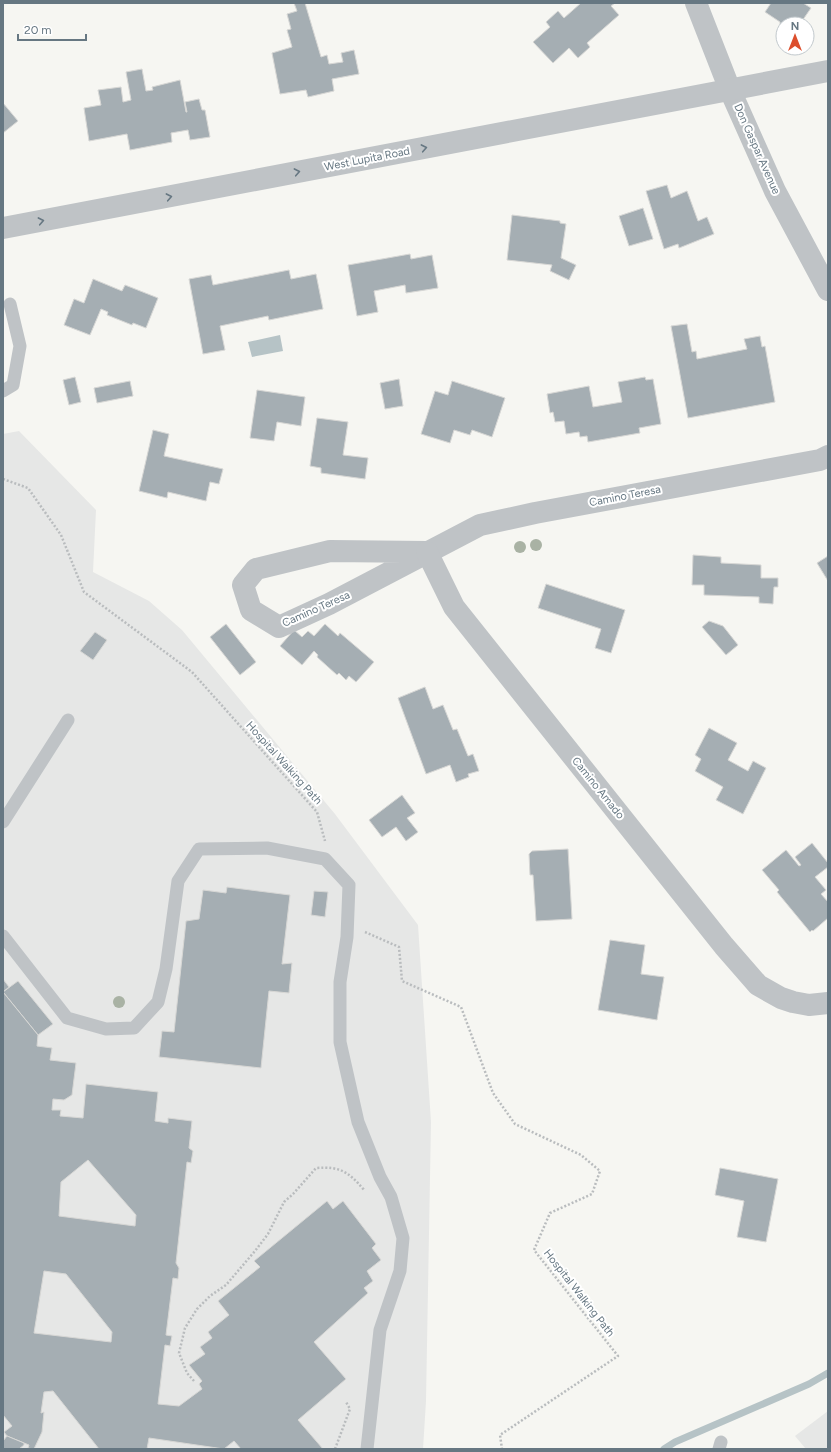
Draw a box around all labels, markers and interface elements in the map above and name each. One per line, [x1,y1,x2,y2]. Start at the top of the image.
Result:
scale bar [18,16,86,42]
north arrow [775,16,815,56]
text: N [791,20,799,33]
text: 20 m [24,23,52,37]
street label: Don Gaspar Avenue [731,102,783,196]
street label: West Lupita Road [323,144,411,174]
one-way arrow [421,144,428,153]
one-way arrow [294,169,300,177]
one-way arrow [166,193,172,201]
one-way arrow [38,217,44,226]
street label: Camino Teresa [588,483,662,509]
street label: Camino Teresa [280,588,352,630]
street label: Hospital Walking Path [243,719,325,807]
street label: Camino Amado [569,754,627,822]
street label: Hospital Walking Path [541,1247,617,1339]

